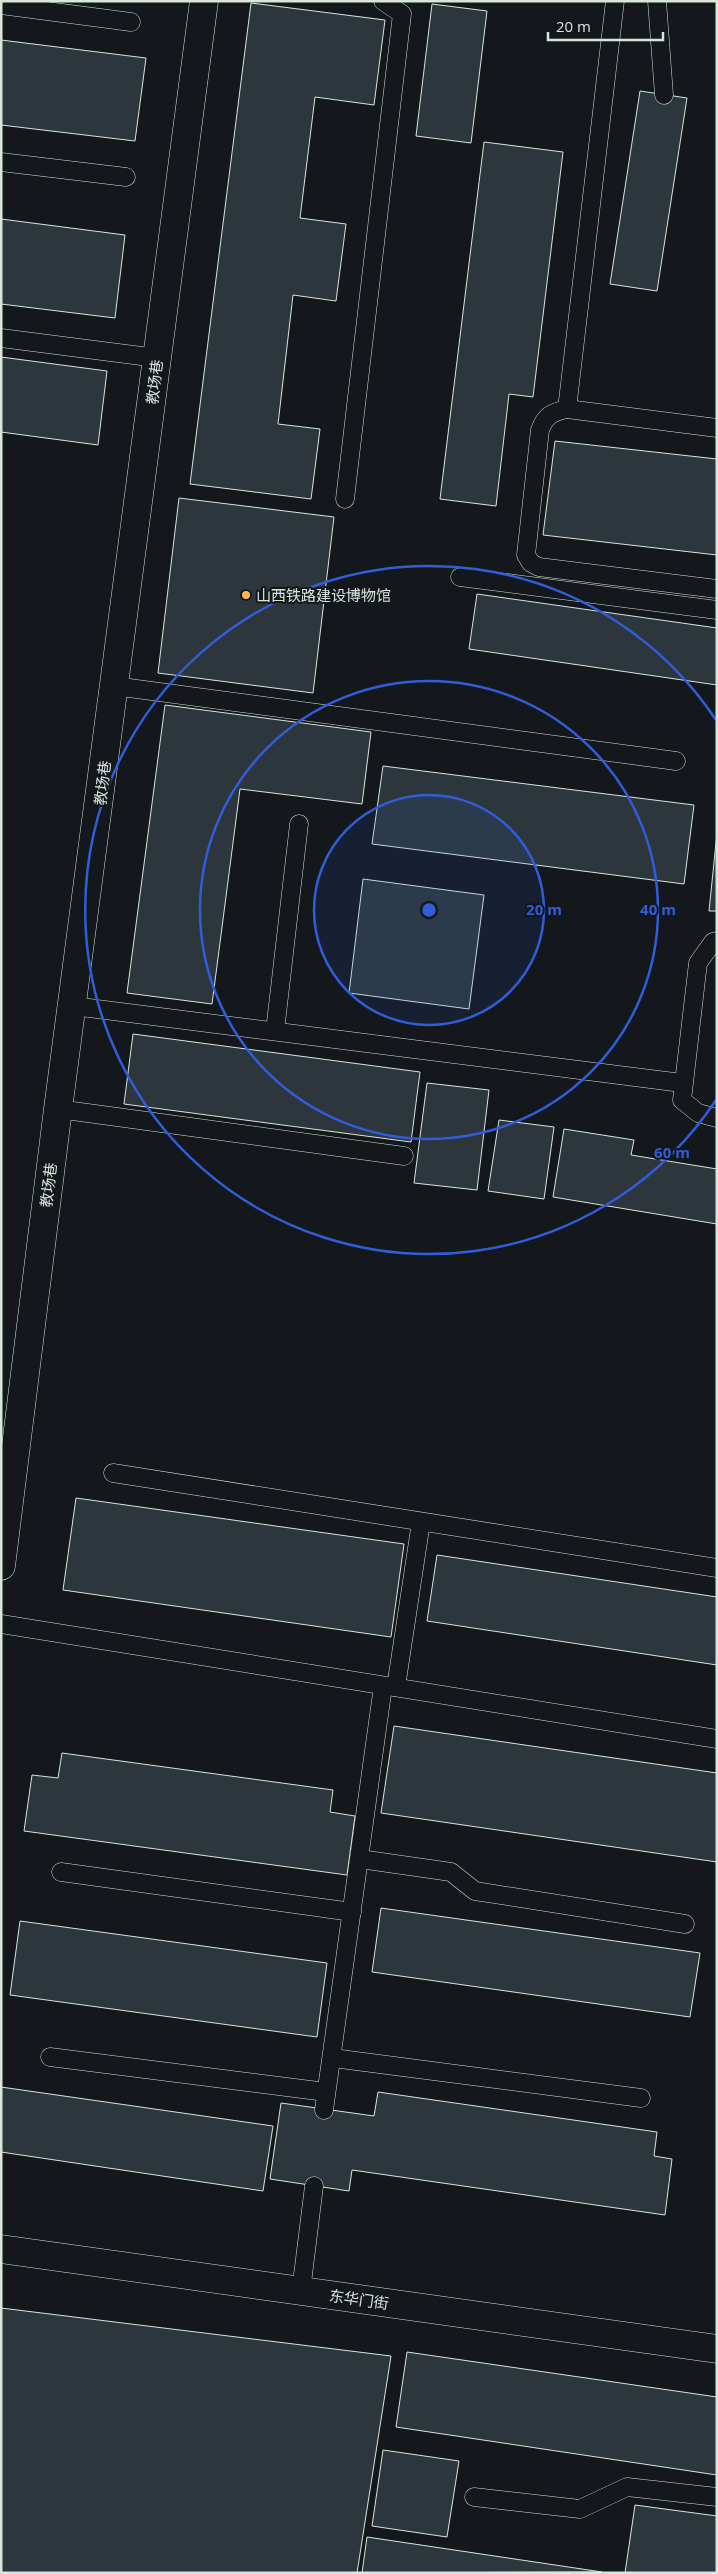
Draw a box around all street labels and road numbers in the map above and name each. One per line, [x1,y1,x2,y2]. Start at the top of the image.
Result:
street label: 教场巷 [141,358,167,406]
street label: 教场巷 [89,759,115,807]
street label: 教场巷 [35,1161,61,1209]
street label: 东华门街 [328,2285,390,2313]

